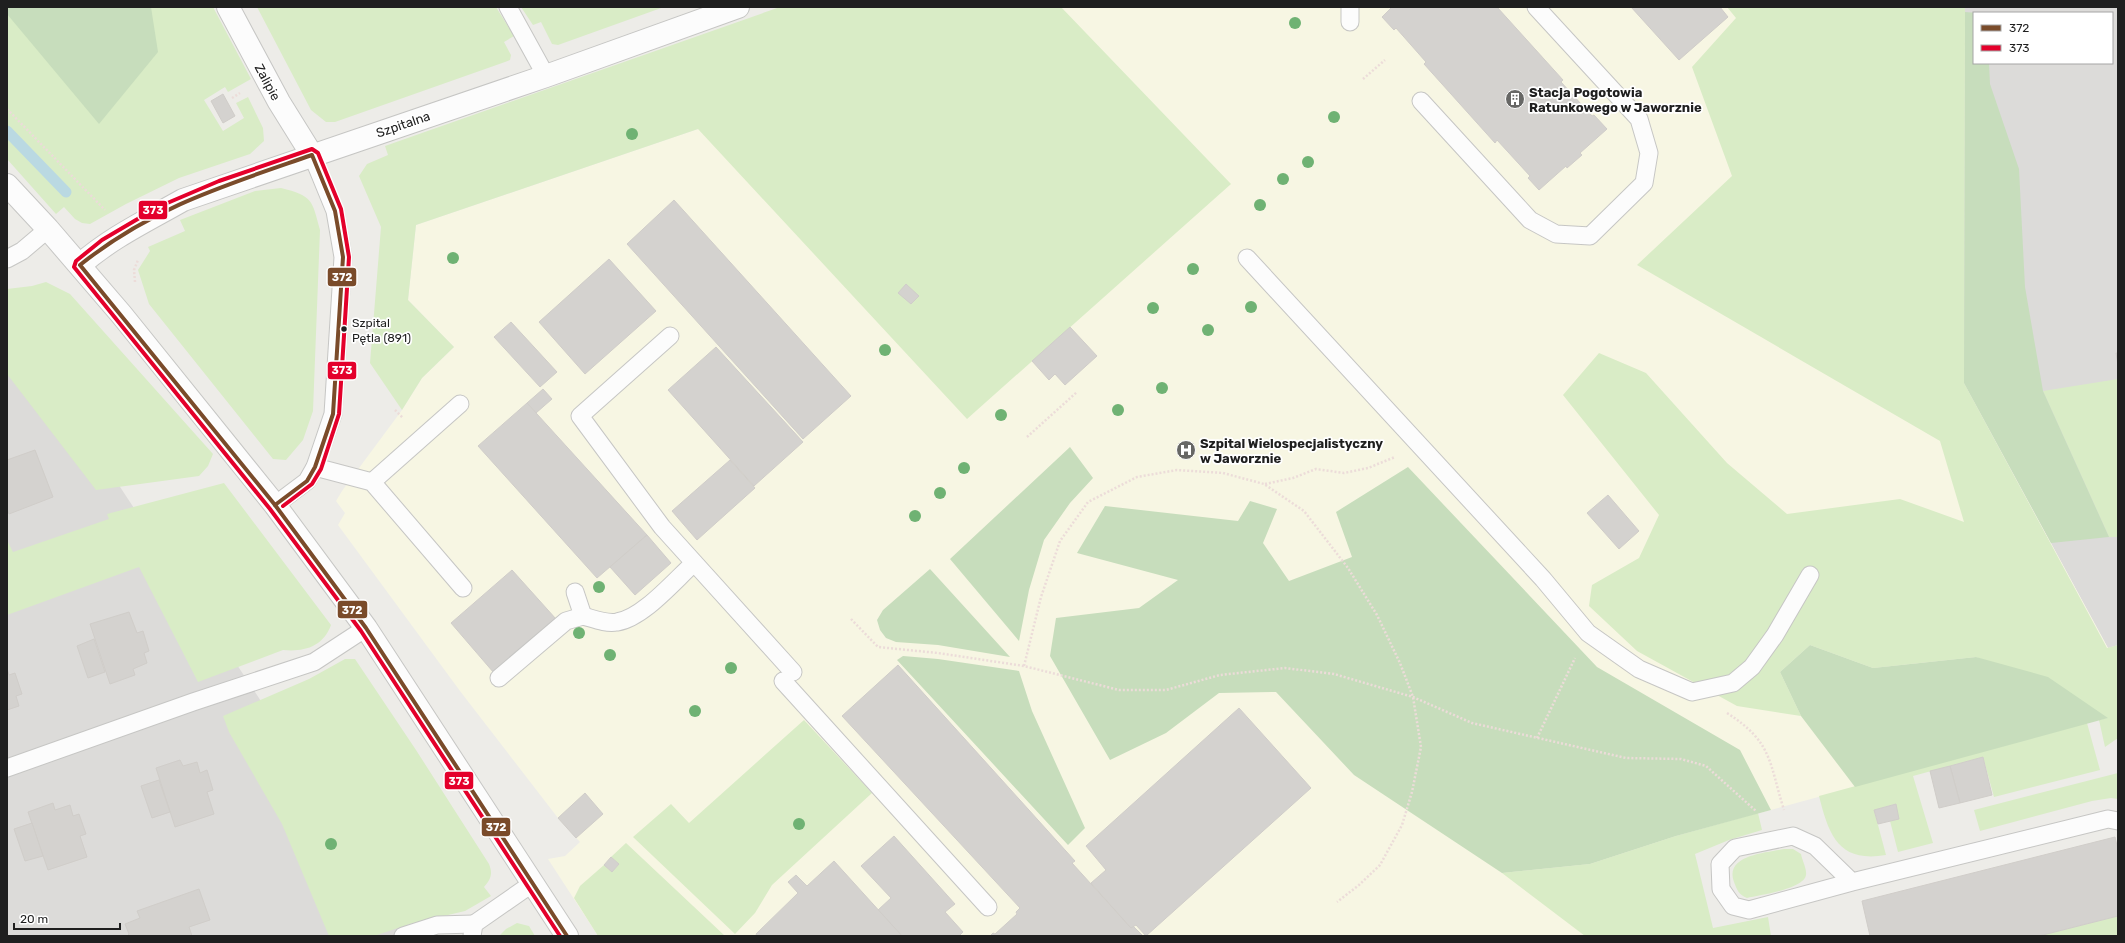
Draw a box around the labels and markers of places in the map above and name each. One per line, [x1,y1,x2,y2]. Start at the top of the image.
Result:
place label: Stacja Pogotowia Ratunkowego w Jaworznie [1529,85,1702,115]
building icon: Stacja Pogotowia Ratunkowego w Jaworznie [1504,88,1526,110]
place label: Szpital Pętla (891) [352,316,411,345]
marker: Szpital Pętla (891) [339,324,349,334]
place label: Szpital Wielospecjalistyczny w Jaworznie [1200,436,1383,466]
hospital icon: Szpital Wielospecjalistyczny w Jaworznie [1175,439,1197,461]

